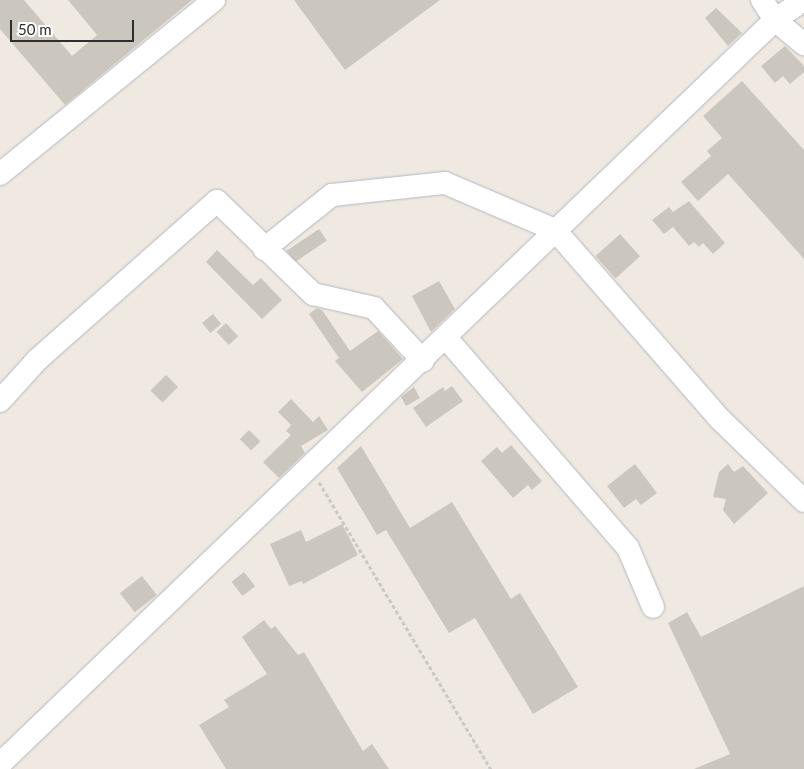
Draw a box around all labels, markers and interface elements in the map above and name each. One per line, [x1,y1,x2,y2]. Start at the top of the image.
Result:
scale bar [12,10,136,42]
text: 50 m [18,20,52,38]

